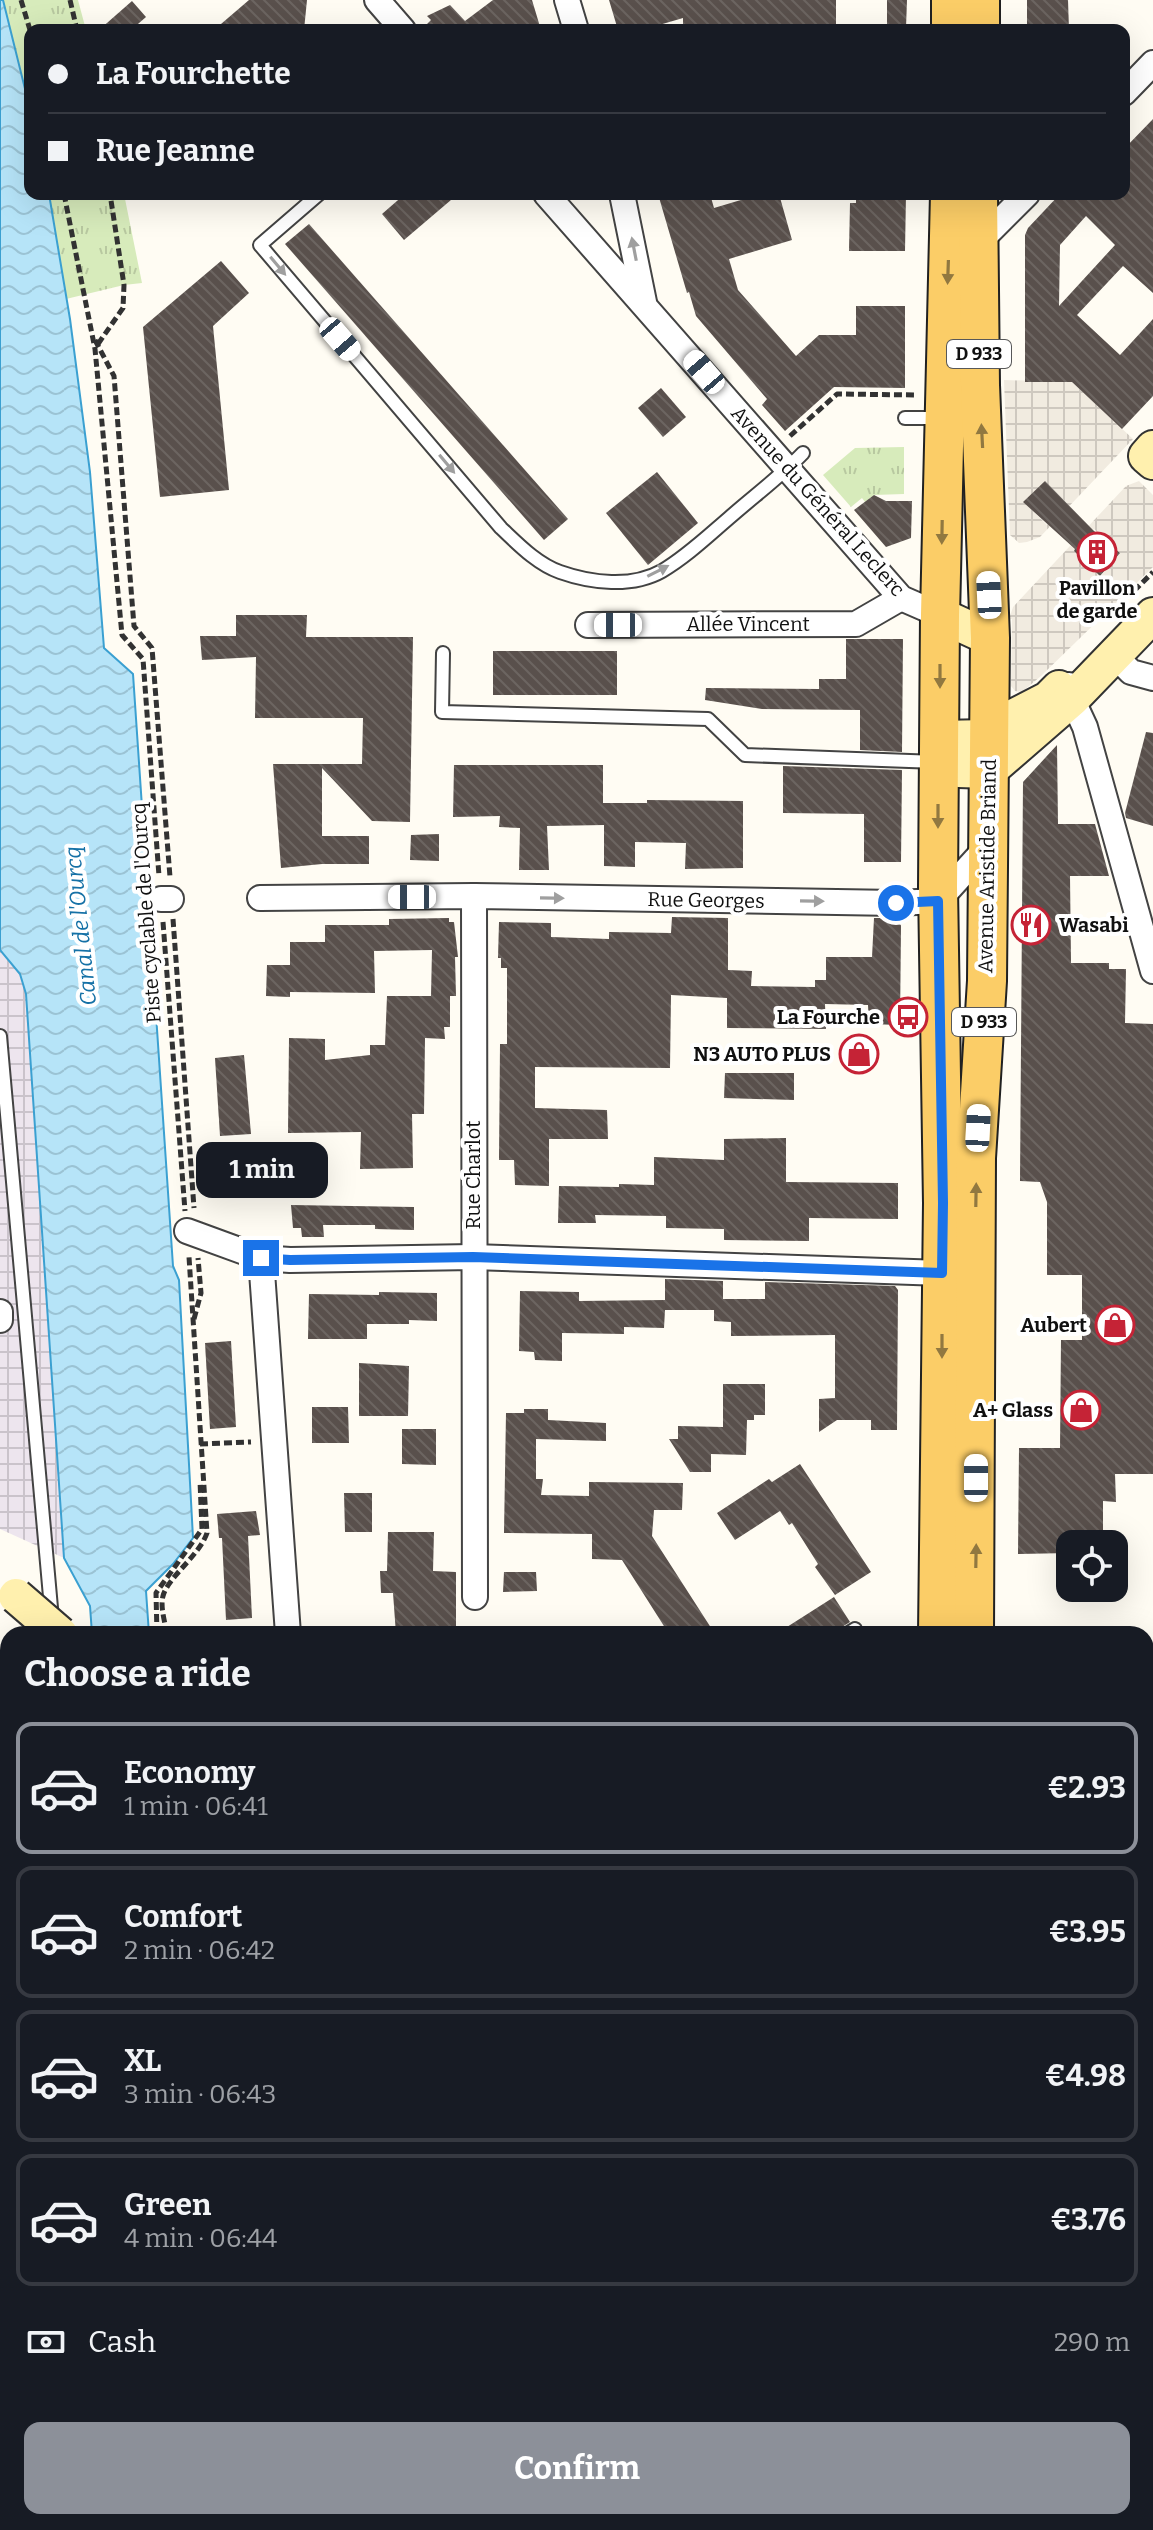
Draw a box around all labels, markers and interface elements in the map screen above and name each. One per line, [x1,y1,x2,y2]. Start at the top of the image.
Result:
text: La Fourchette [96,56,291,92]
text: Rue Jeanne [96,133,255,169]
one-way arrow [627,236,639,261]
one-way arrow [269,256,286,276]
one-way arrow [942,260,954,285]
car [315,313,365,365]
road number: D 933 [947,340,1011,368]
car [679,346,729,398]
street label: Avenue du Général Leclerc [726,401,910,601]
one-way arrow [975,423,988,448]
one-way arrow [438,454,455,474]
one-way arrow [935,520,948,545]
building icon: Pavillon de garde [1076,531,1118,573]
one-way arrow [647,564,669,578]
car [976,570,1002,620]
place label: Pavillon de garde [1056,576,1138,623]
street label: Allée Vincent [686,612,810,636]
car [594,613,642,637]
one-way arrow [934,664,946,689]
street label: Avenue Aristide Briand [973,758,1001,973]
street label: Piste cyclable de l'Ourcq [126,801,166,1024]
one-way arrow [932,804,945,829]
water label: Canal de l'Ourcq [59,845,102,1007]
car [388,885,436,909]
route start [878,885,914,921]
street label: Rue Georges [647,887,765,913]
one-way arrow [540,891,565,904]
one-way arrow [800,895,825,907]
restaurant icon: Wasabi [1010,904,1052,946]
place label: Wasabi [1059,913,1129,937]
bus stop icon: La Fourche [887,996,929,1038]
place label: La Fourche [777,1005,880,1029]
road number: D 933 [952,1008,1016,1036]
shop icon: N3 AUTO PLUS [838,1033,880,1075]
place label: N3 AUTO PLUS [693,1042,831,1066]
car [965,1103,991,1153]
street label: Rue Charlot [461,1121,485,1229]
callout: 1 min [195,1142,327,1198]
text: 1 min [229,1154,295,1185]
one-way arrow [970,1182,982,1207]
route end [243,1240,279,1276]
shop icon: Aubert [1094,1304,1136,1346]
place label: Aubert [1021,1313,1087,1337]
one-way arrow [936,1334,948,1359]
shop icon: A+ Glass [1060,1389,1102,1431]
place label: A+ Glass [973,1398,1053,1422]
car [964,1454,988,1502]
map controls [1056,1530,1128,1602]
button: locate [1056,1530,1128,1602]
one-way arrow [969,1543,982,1568]
text: Choose a ride [24,1652,251,1696]
icon: car [28,1752,100,1824]
text: Economy [124,1755,255,1791]
text: €2.93 [1048,1770,1126,1806]
text: 1 min · 06:41 [124,1791,268,1822]
icon: car [28,1896,100,1968]
text: Comfort [124,1899,242,1935]
text: €3.95 [1049,1914,1126,1950]
text: 2 min · 06:42 [124,1935,275,1966]
icon: car [28,2040,100,2112]
text: XL [124,2043,161,2079]
text: €4.98 [1045,2058,1126,2094]
text: 3 min · 06:43 [124,2079,276,2110]
icon: car [28,2184,100,2256]
text: Green [124,2187,211,2223]
text: €3.76 [1050,2202,1126,2238]
text: 4 min · 06:44 [124,2223,277,2254]
icon: cash [24,2320,68,2364]
text: Cash [88,2324,156,2360]
text: 290 m [1054,2327,1130,2358]
button: Confirm [24,2422,1130,2514]

